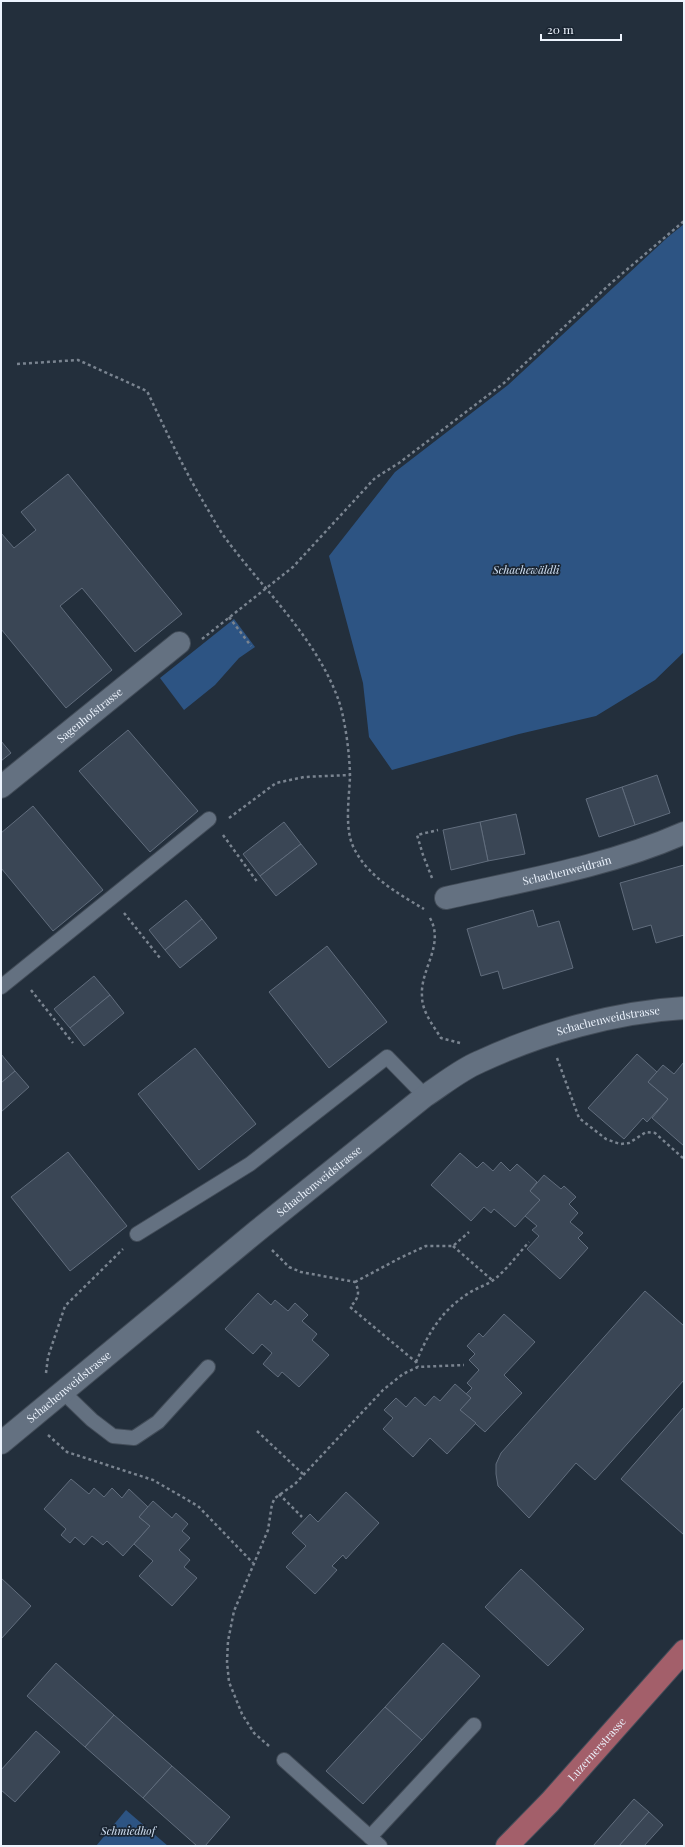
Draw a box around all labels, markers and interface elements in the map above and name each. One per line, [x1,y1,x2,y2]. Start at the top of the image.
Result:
scale bar [541,16,621,42]
text: 20 m [547,21,574,37]
park label: Schachewäldli [492,562,560,577]
street label: Sagenhofstrasse [53,684,125,746]
street label: Schachenweidrain [521,851,613,888]
street label: Schachenweidstrasse [555,1002,661,1039]
street label: Schachenweidstrasse [273,1142,365,1220]
street label: Schachenweidstrasse [23,1347,114,1426]
street label: Luzernerstrasse [564,1714,629,1784]
park label: Schmiedhof [100,1823,158,1838]

